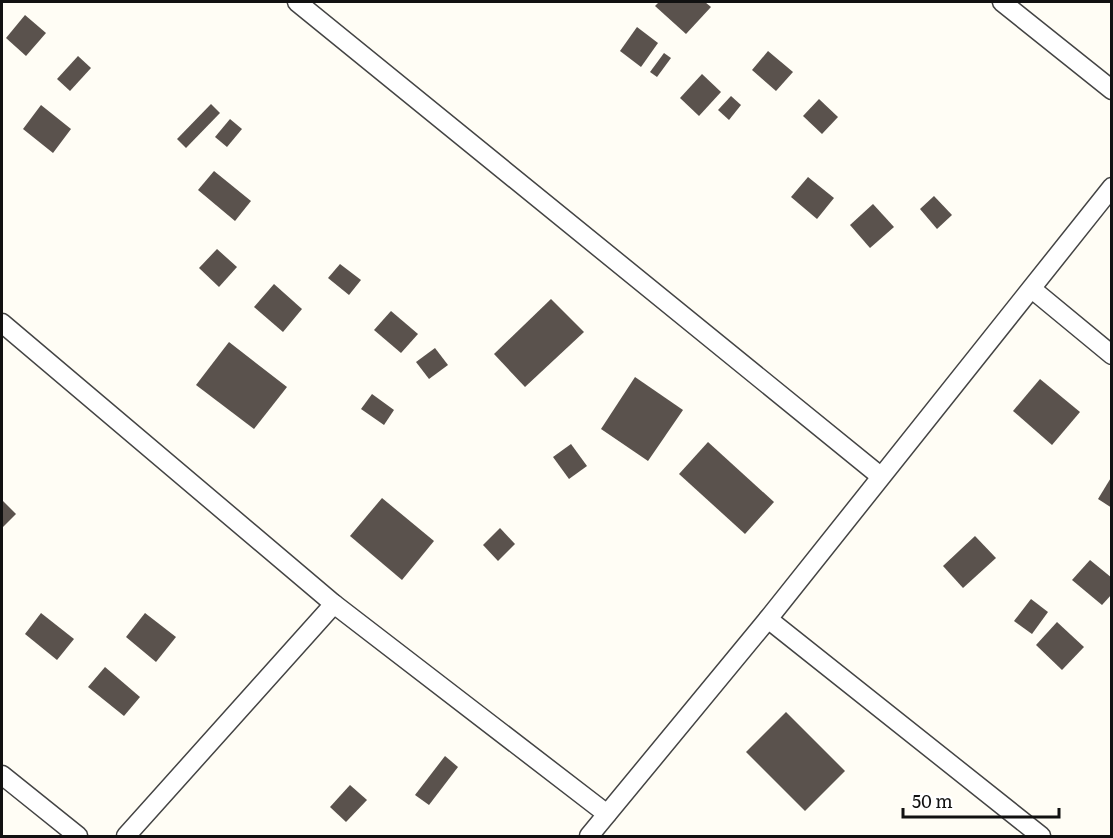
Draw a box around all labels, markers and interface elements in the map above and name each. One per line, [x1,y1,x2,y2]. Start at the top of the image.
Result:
scale bar [903,781,1059,819]
text: 50 m [912,787,953,814]

